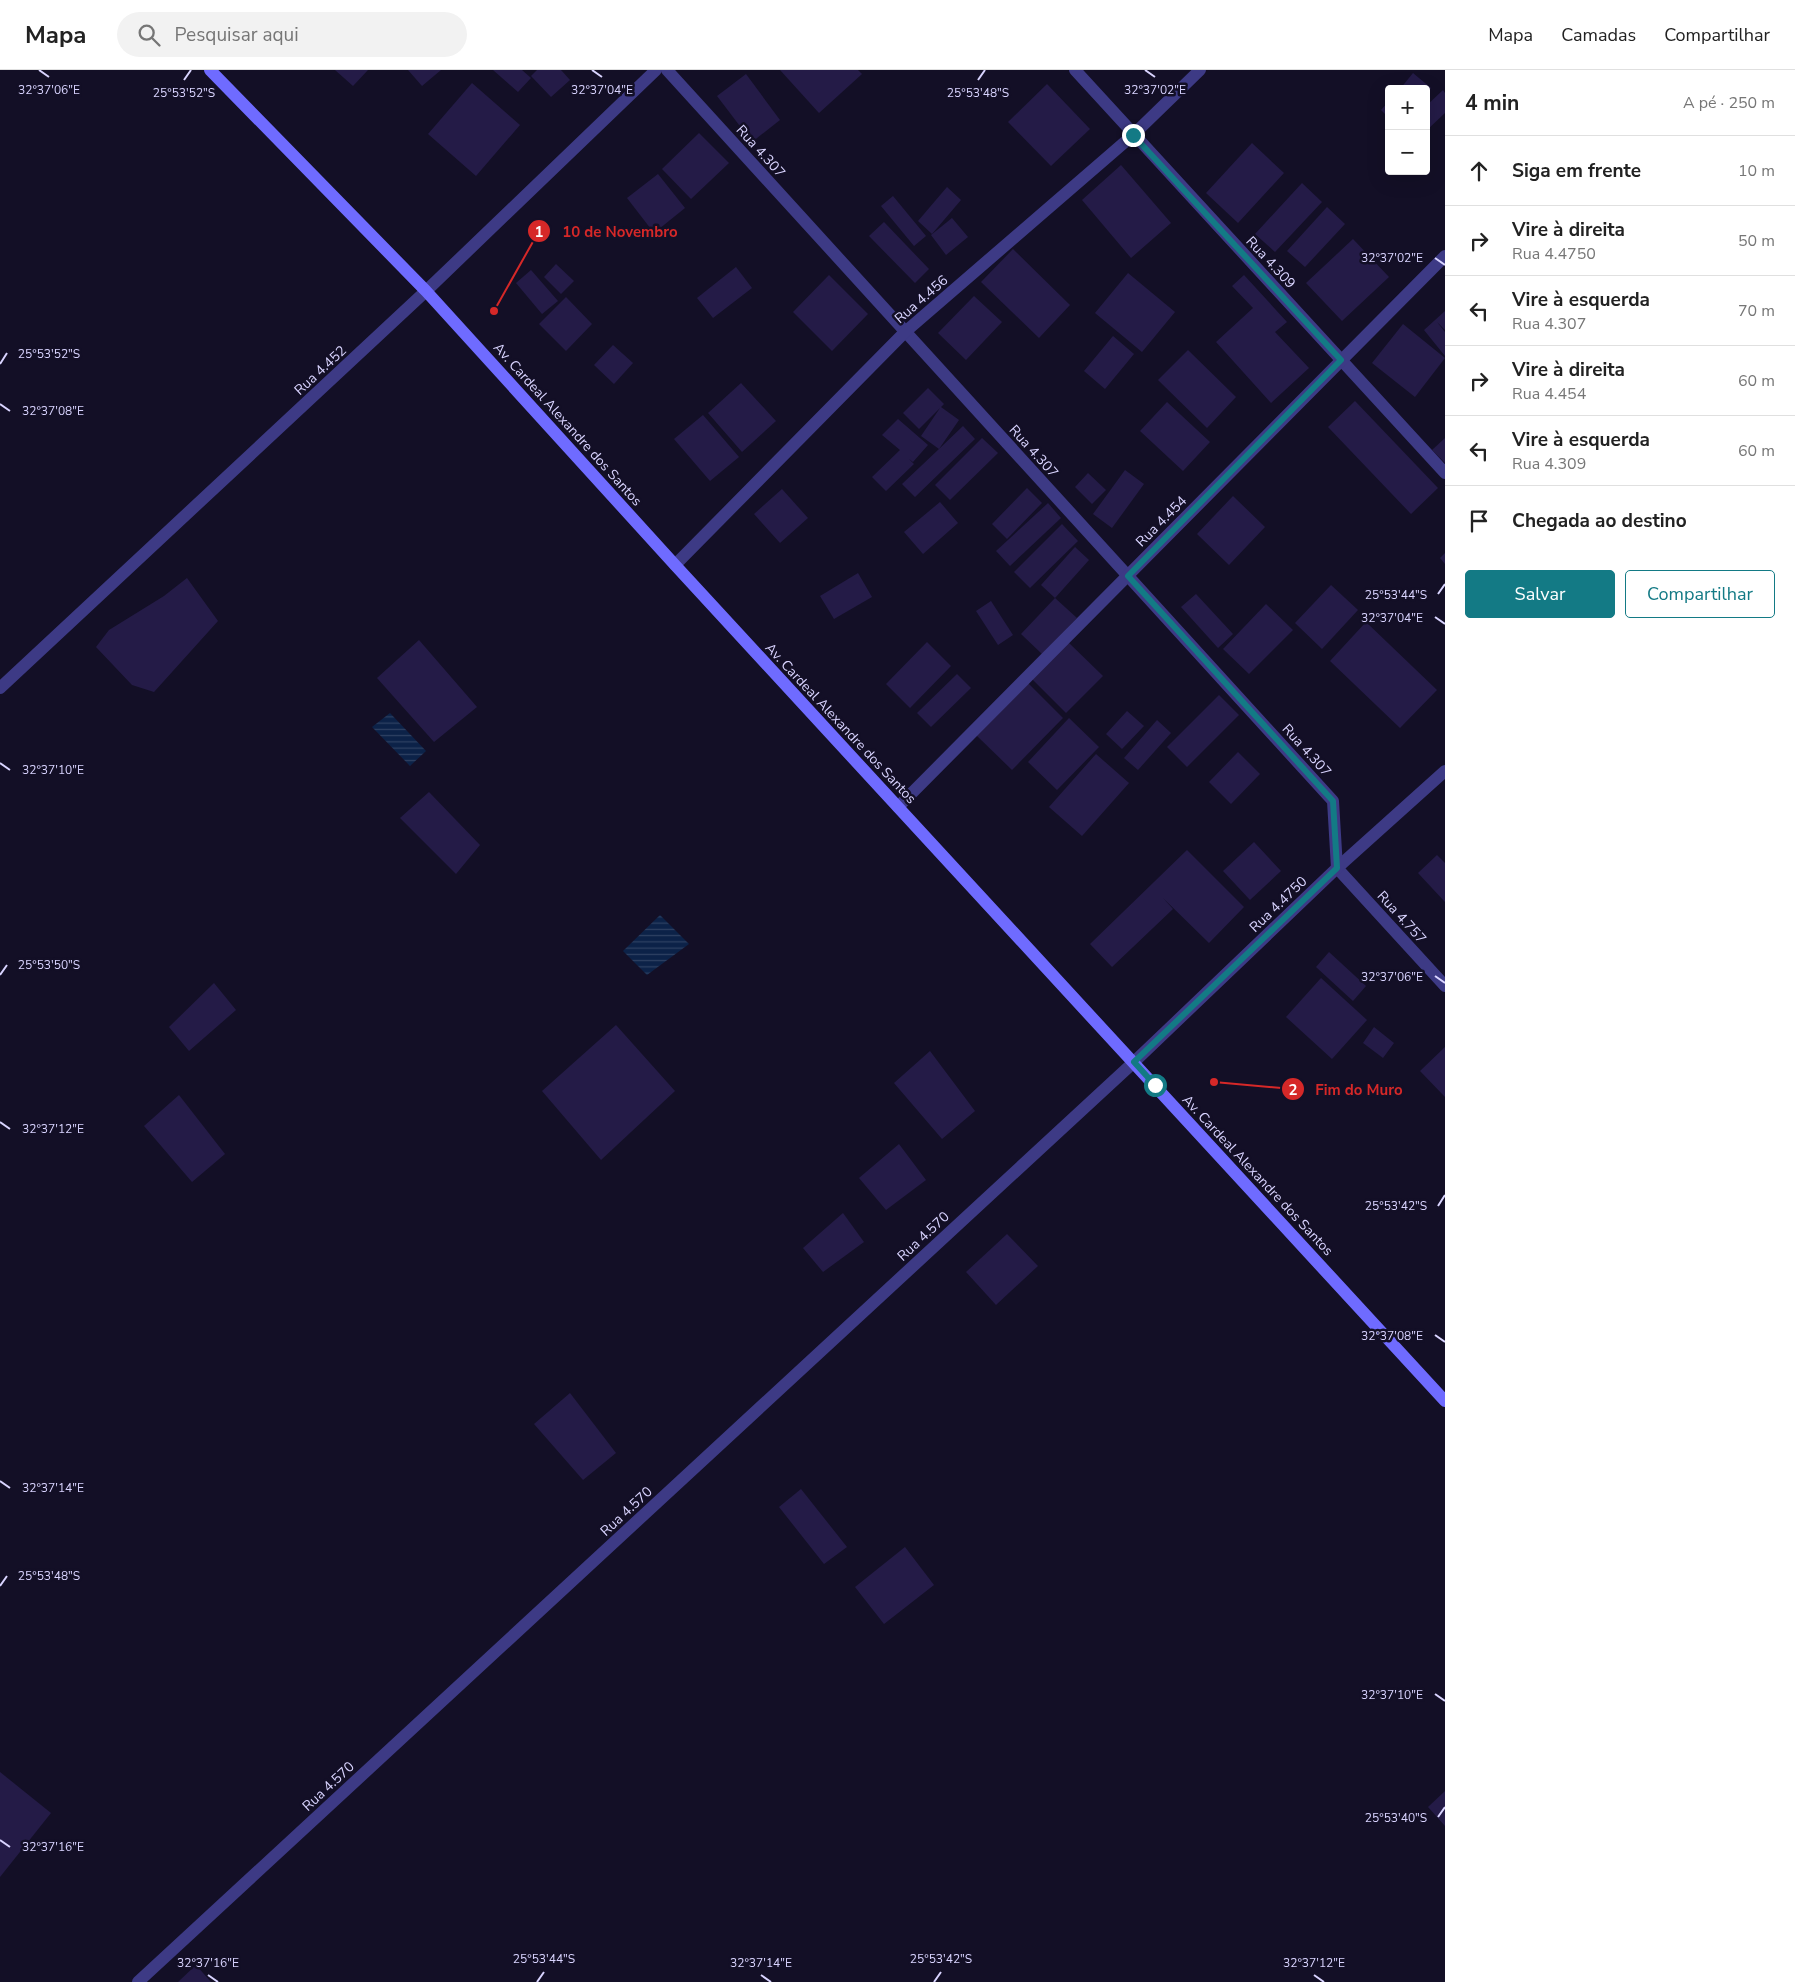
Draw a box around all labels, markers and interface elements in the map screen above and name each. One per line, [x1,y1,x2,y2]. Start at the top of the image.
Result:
search box [117,12,467,57]
text: Mapa [25,19,87,51]
icon: search [135,21,163,49]
text: Pesquisar aqui [175,22,299,48]
text: Mapa [1488,23,1533,47]
text: Camadas [1561,23,1636,47]
text: Compartilhar [1664,23,1770,47]
text: 32°37'06"E [18,82,80,98]
text: 32°37'04"E [571,82,633,98]
text: 32°37'02"E [1124,82,1186,98]
text: 25°53'52"S [153,85,215,101]
text: 25°53'48"S [947,85,1009,101]
map controls [1385,85,1430,175]
button: + [1385,85,1430,130]
text: 4 min [1465,89,1519,117]
text: A pé · 250 m [1683,92,1775,114]
street label: Rua 4.307 [732,121,789,182]
route end [1122,124,1145,147]
button: − [1385,130,1430,175]
icon: ahead [1465,157,1493,185]
text: Siga em frente [1512,158,1641,184]
text: 10 m [1738,160,1775,182]
callout: 10 de Novembro [527,216,687,246]
text: Vire à direita [1512,217,1625,243]
text: 1 [534,222,544,242]
text: 10 de Novembro [562,222,678,242]
icon: right [1465,227,1493,255]
text: 50 m [1738,230,1775,252]
street label: Rua 4.309 [1242,232,1300,293]
text: Rua 4.4750 [1512,243,1596,265]
text: 32°37'02"E [1361,250,1423,266]
street label: Rua 4.456 [891,271,952,328]
text: Vire à esquerda [1512,287,1650,313]
icon: left [1465,297,1493,325]
text: 70 m [1738,300,1775,322]
text: Rua 4.307 [1512,313,1586,335]
street label: Av. Cardeal Alexandre dos Santos [489,339,646,510]
street label: Rua 4.452 [290,341,351,399]
text: 25°53'52"S [18,346,80,362]
text: Vire à direita [1512,357,1625,383]
icon: right [1465,367,1493,395]
text: 60 m [1738,370,1775,392]
text: Rua 4.454 [1512,383,1586,405]
text: 32°37'08"E [22,403,84,419]
street label: Rua 4.307 [1005,421,1062,482]
text: Vire à esquerda [1512,427,1650,453]
icon: left [1465,437,1493,465]
text: 60 m [1738,440,1775,462]
text: Rua 4.309 [1512,453,1586,475]
street label: Rua 4.454 [1132,492,1191,551]
icon: arrive [1465,507,1493,535]
text: Chegada ao destino [1512,508,1687,534]
button: Salvar [1465,570,1615,618]
button: Compartilhar [1625,570,1775,618]
text: 25°53'44"S [1365,587,1427,603]
text: 32°37'04"E [1361,610,1423,626]
street label: Av. Cardeal Alexandre dos Santos [761,639,921,808]
street label: Rua 4.307 [1278,720,1335,781]
text: 32°37'10"E [22,762,84,778]
street label: Rua 4.4750 [1245,872,1311,937]
street label: Rua 4.757 [1373,887,1430,948]
text: 25°53'50"S [18,957,80,973]
text: 32°37'06"E [1361,969,1423,985]
route start [1144,1074,1167,1097]
callout: Fim do Muro [1281,1074,1413,1104]
text: 2 [1288,1080,1298,1100]
text: Fim do Muro [1315,1080,1403,1100]
street label: Av. Cardeal Alexandre dos Santos [1178,1091,1338,1260]
text: 32°37'12"E [22,1121,84,1137]
text: 25°53'42"S [1365,1198,1427,1214]
street label: Rua 4.570 [893,1207,954,1265]
text: 32°37'08"E [1361,1328,1423,1344]
text: 32°37'14"E [22,1480,84,1496]
street label: Rua 4.570 [596,1482,657,1540]
text: 25°53'48"S [18,1568,80,1584]
text: 32°37'10"E [1361,1687,1423,1703]
street label: Rua 4.570 [298,1757,359,1815]
text: 25°53'40"S [1365,1810,1427,1826]
text: 32°37'16"E [22,1839,84,1855]
text: 25°53'44"S [513,1951,575,1967]
text: 25°53'42"S [910,1951,972,1967]
text: 32°37'16"E [177,1955,239,1971]
text: 32°37'14"E [730,1955,792,1971]
text: 32°37'12"E [1283,1955,1345,1971]

